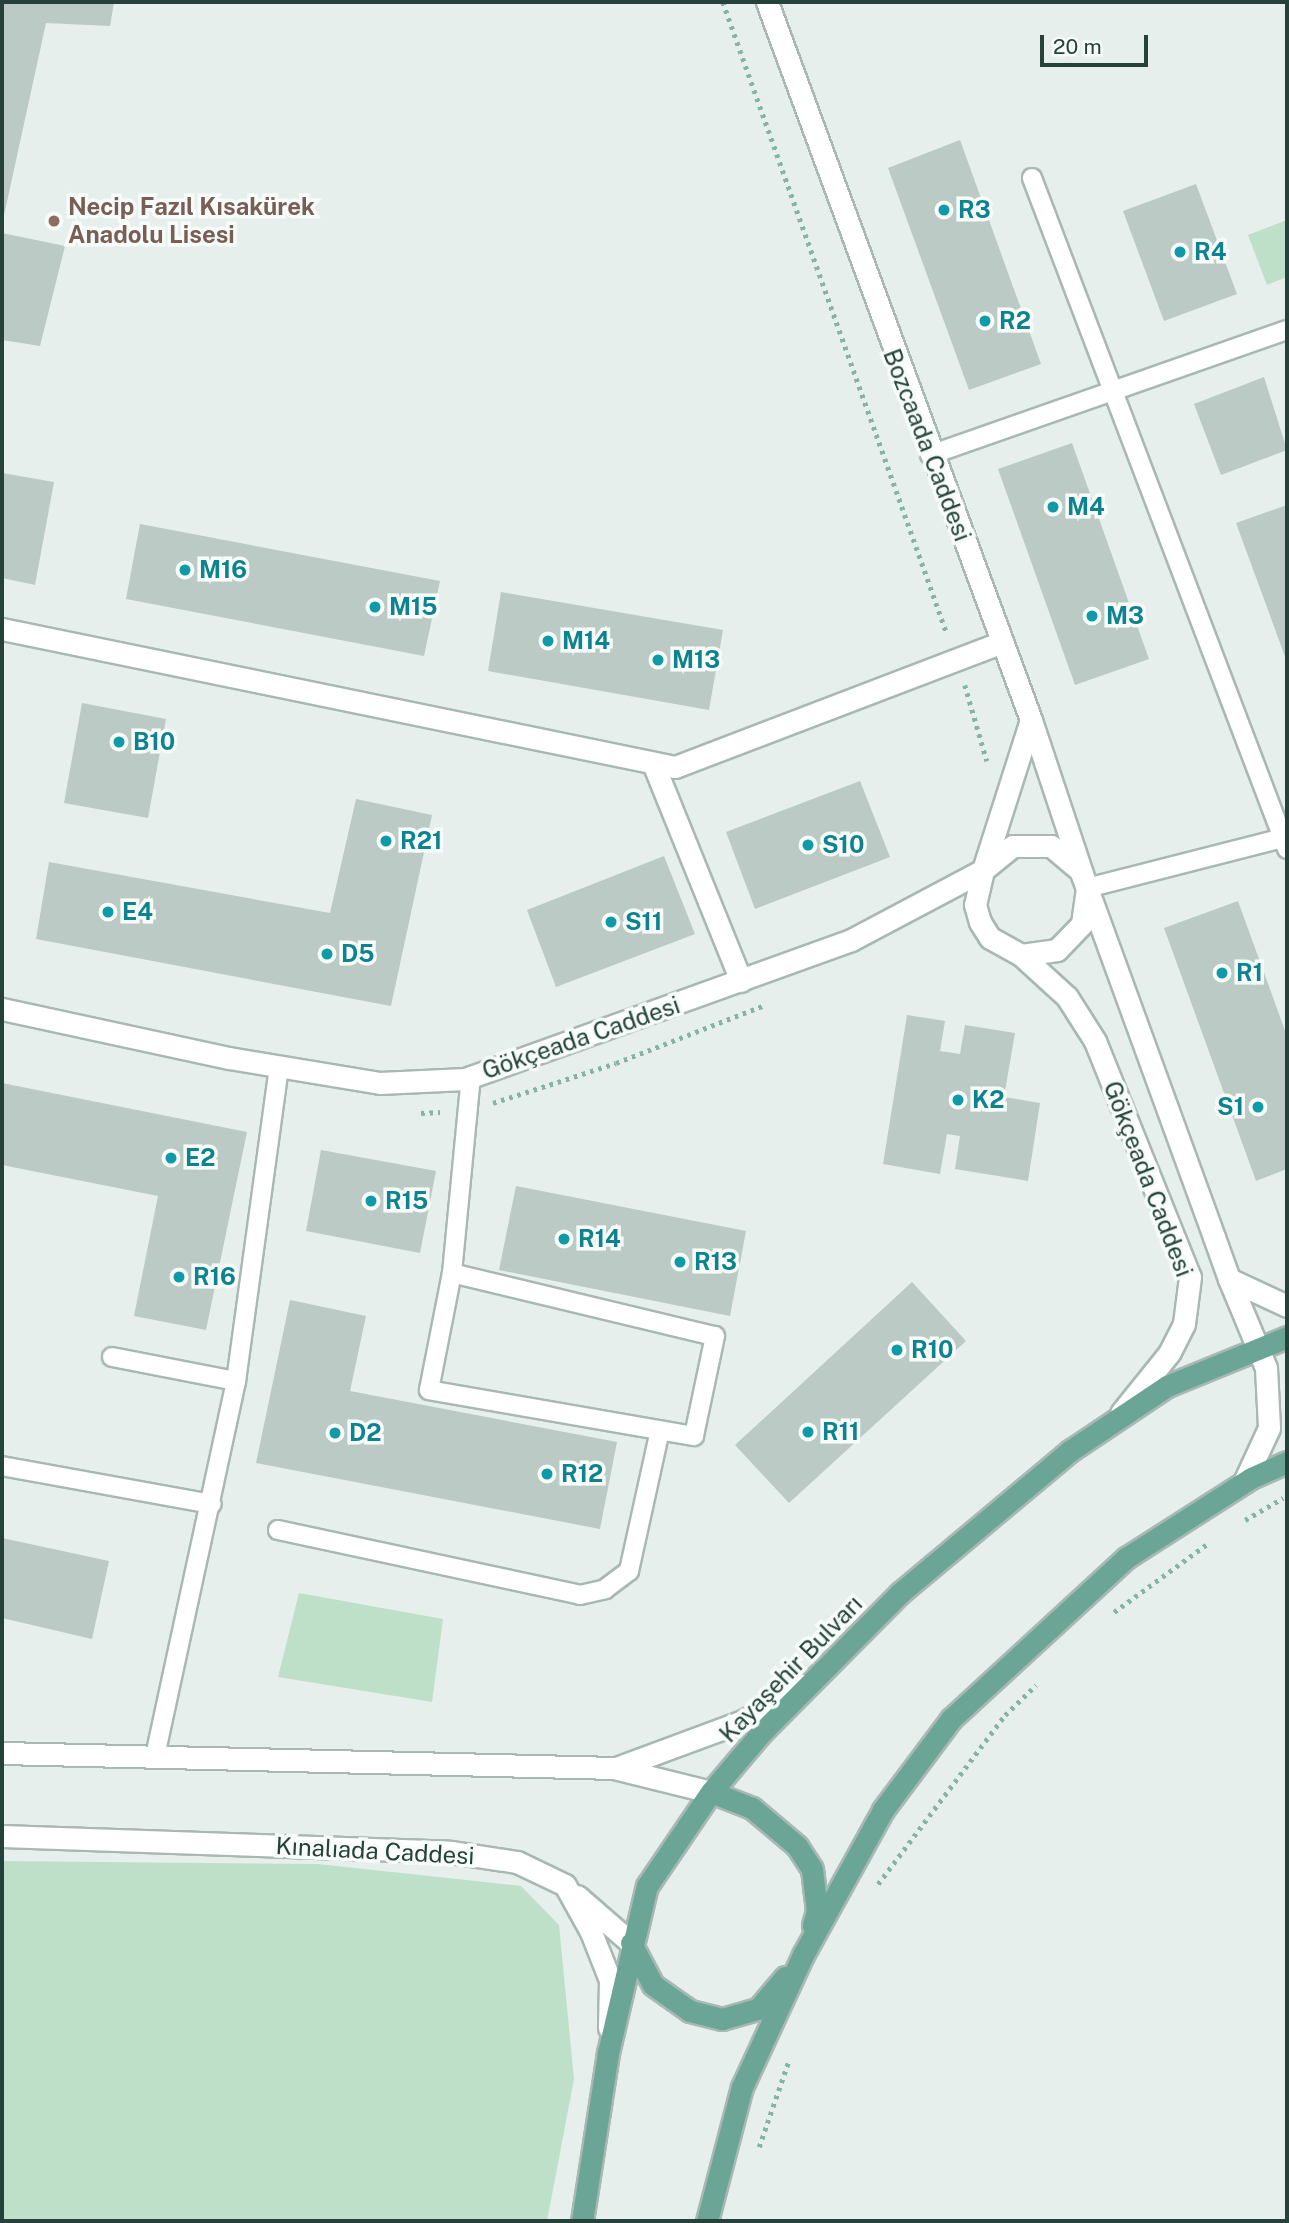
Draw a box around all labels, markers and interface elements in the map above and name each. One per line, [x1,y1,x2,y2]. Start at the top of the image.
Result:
scale bar [1044,21,1152,65]
text: 20 m [1053,34,1102,59]
place label: Necip Fazıl Kısakürek Anadolu Lisesi [68,193,315,249]
place label: R3 [958,196,991,224]
marker: R3 [936,202,952,218]
marker: Necip Fazıl Kısakürek Anadolu Lisesi [46,213,62,229]
place label: R4 [1194,238,1226,266]
marker: R4 [1172,244,1188,260]
place label: R2 [999,307,1031,335]
marker: R2 [977,313,993,329]
street label: Bozcaada Caddesi [877,345,977,545]
place label: M4 [1067,493,1105,521]
marker: M4 [1045,499,1061,515]
place label: M16 [199,556,247,584]
marker: M16 [177,562,193,578]
place label: M15 [389,593,437,621]
marker: M15 [367,599,383,615]
place label: M3 [1106,602,1144,630]
marker: M3 [1084,608,1100,624]
place label: M14 [562,627,610,655]
marker: M14 [540,633,556,649]
place label: M13 [672,646,720,674]
marker: M13 [650,652,666,668]
place label: B10 [133,728,175,756]
marker: B10 [111,734,127,750]
place label: R21 [400,827,442,855]
place label: S10 [822,831,864,859]
marker: R21 [378,833,394,849]
marker: S10 [800,837,816,853]
place label: E4 [122,898,153,926]
marker: E4 [100,904,116,920]
place label: S11 [625,908,662,936]
marker: S11 [603,914,619,930]
place label: D5 [341,940,374,968]
marker: D5 [319,946,335,962]
place label: R1 [1236,959,1263,987]
marker: R1 [1214,965,1230,981]
street label: Gökçeada Caddesi [478,991,684,1085]
street label: Gökçeada Caddesi [1097,1077,1199,1281]
place label: K2 [972,1086,1004,1114]
marker: K2 [950,1092,966,1108]
place label: S1 [1217,1093,1244,1121]
marker: S1 [1250,1099,1266,1115]
place label: E2 [185,1144,215,1172]
marker: E2 [163,1150,179,1166]
place label: R15 [385,1187,428,1215]
marker: R15 [363,1193,379,1209]
place label: R14 [578,1225,621,1253]
marker: R14 [556,1231,572,1247]
place label: R13 [694,1248,737,1276]
marker: R13 [672,1254,688,1270]
place label: R16 [193,1263,236,1291]
marker: R16 [171,1269,187,1285]
place label: R10 [911,1336,953,1364]
marker: R10 [889,1342,905,1358]
place label: R11 [822,1418,859,1446]
place label: D2 [349,1419,382,1447]
marker: R11 [800,1424,816,1440]
marker: D2 [327,1425,343,1441]
place label: R12 [561,1460,603,1488]
marker: R12 [539,1466,555,1482]
street label: Kayaşehir Bulvarı [714,1590,868,1748]
street label: Kınalıada Caddesi [275,1831,475,1871]

